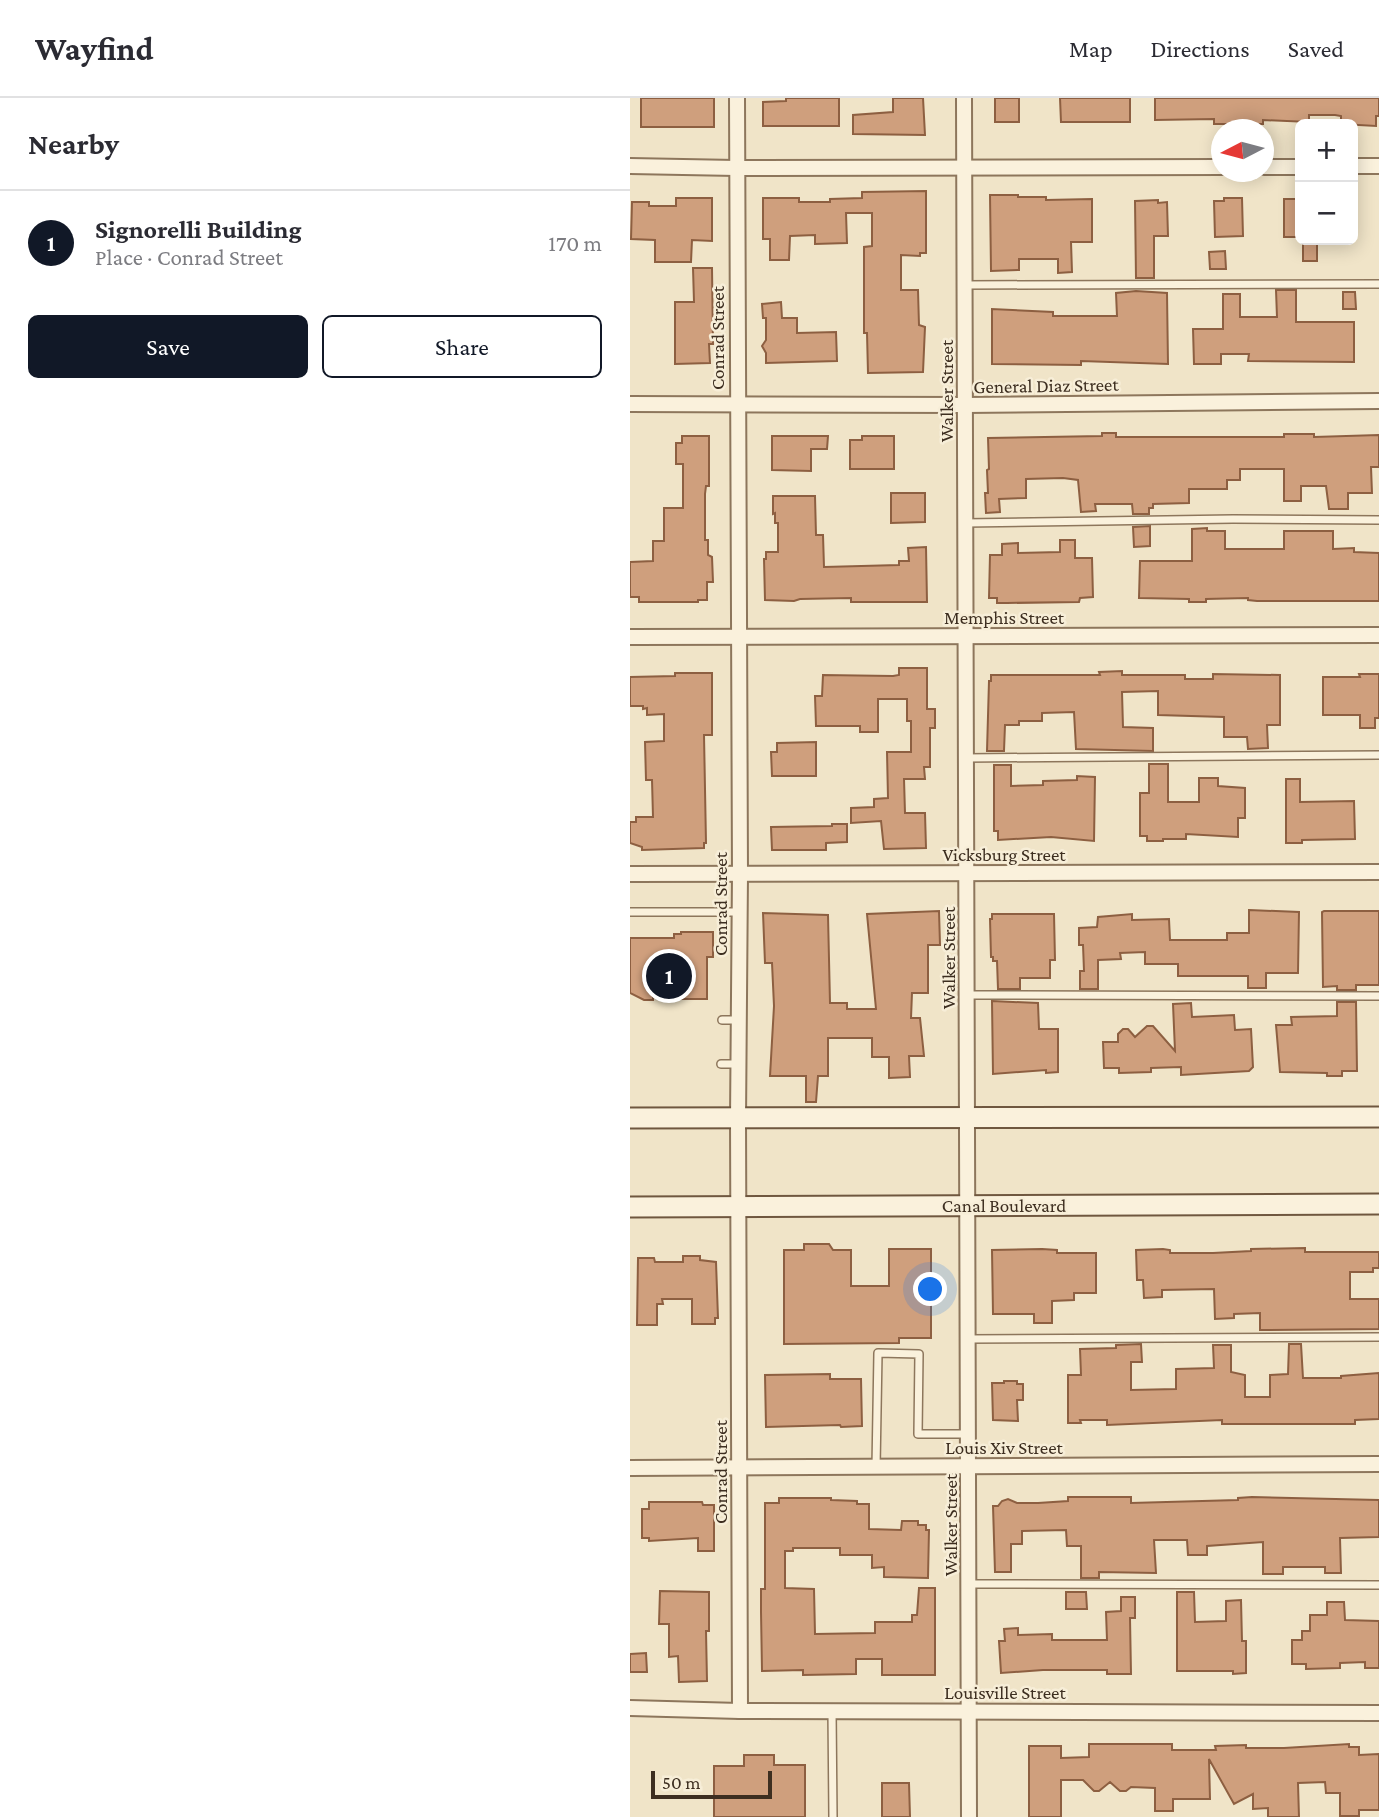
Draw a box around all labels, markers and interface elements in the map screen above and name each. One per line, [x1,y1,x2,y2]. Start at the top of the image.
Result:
text: Wayfind [35,30,153,67]
text: Map [1069,35,1113,62]
text: Directions [1151,35,1250,62]
text: Saved [1288,35,1344,62]
north arrow [1211,119,1274,182]
map controls [1295,119,1358,245]
button: + [1295,119,1358,182]
text: Nearby [28,127,119,160]
button: − [1295,182,1358,245]
text: Signorelli Building [95,215,302,244]
text: 1 [47,230,55,256]
text: 170 m [548,230,602,256]
text: Place · Conrad Street [95,244,283,270]
street label: Conrad Street [707,285,728,390]
button: Save [28,315,308,378]
button: Share [322,315,602,378]
street label: Walker Street [936,339,957,442]
street label: General Diaz Street [973,374,1119,397]
street label: Memphis Street [944,607,1065,628]
street label: Vicksburg Street [942,844,1066,865]
street label: Conrad Street [710,851,731,956]
street label: Walker Street [938,906,959,1009]
pin: 1 [646,950,692,1002]
street label: Canal Boulevard [942,1195,1066,1216]
your location [913,1272,947,1306]
street label: Conrad Street [710,1419,731,1524]
street label: Louis Xiv Street [945,1437,1063,1458]
street label: Walker Street [940,1473,961,1576]
street label: Louisville Street [944,1682,1066,1703]
scale bar [651,1768,772,1800]
text: 50 m [662,1772,701,1793]

